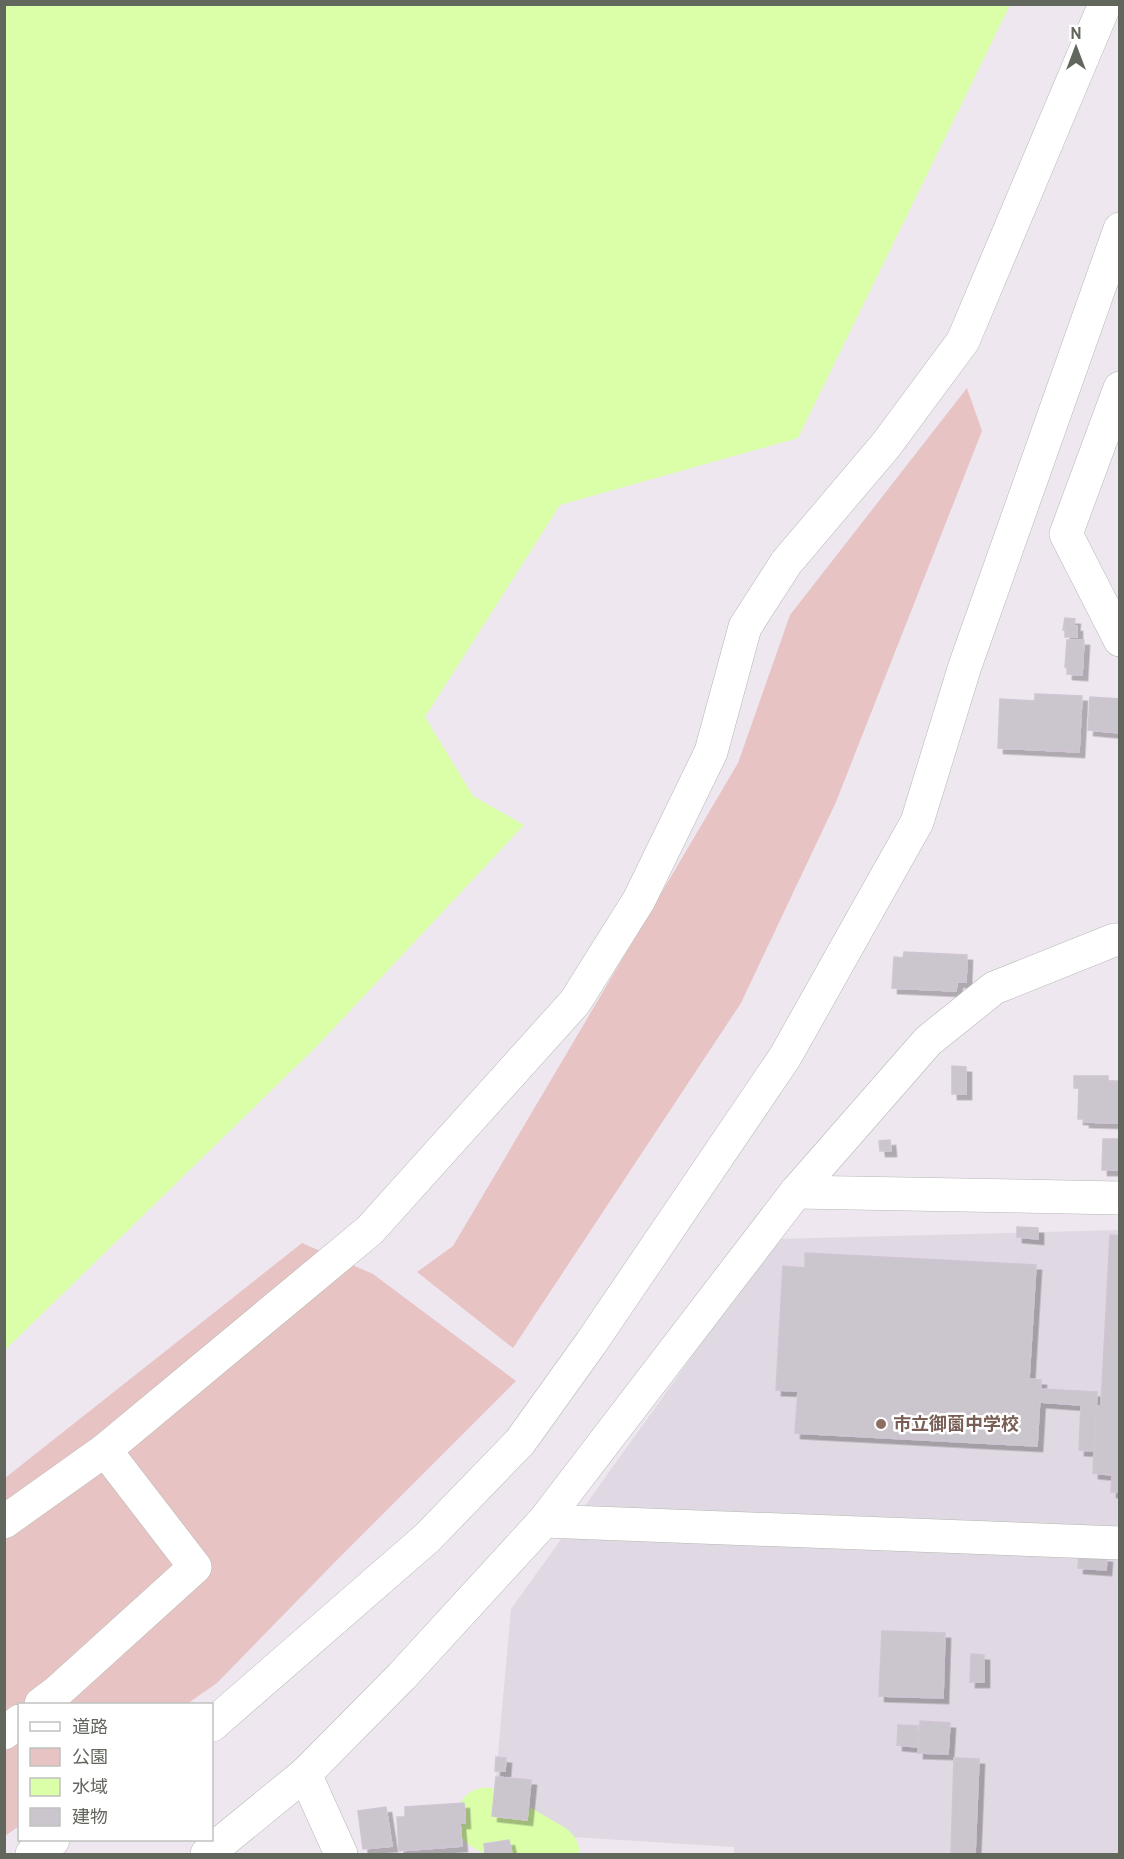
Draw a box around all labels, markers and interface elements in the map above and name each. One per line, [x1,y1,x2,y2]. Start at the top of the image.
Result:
north arrow [1046,18,1106,78]
text: N [1070,25,1082,45]
place label: 市立御薗中学校 [893,1414,1019,1437]
marker: 市立御薗中学校 [874,1417,888,1431]
legend [18,1703,213,1841]
text: 道路 [72,1717,108,1740]
text: 公園 [72,1747,108,1770]
text: 水域 [72,1777,108,1800]
text: 建物 [72,1807,108,1830]

